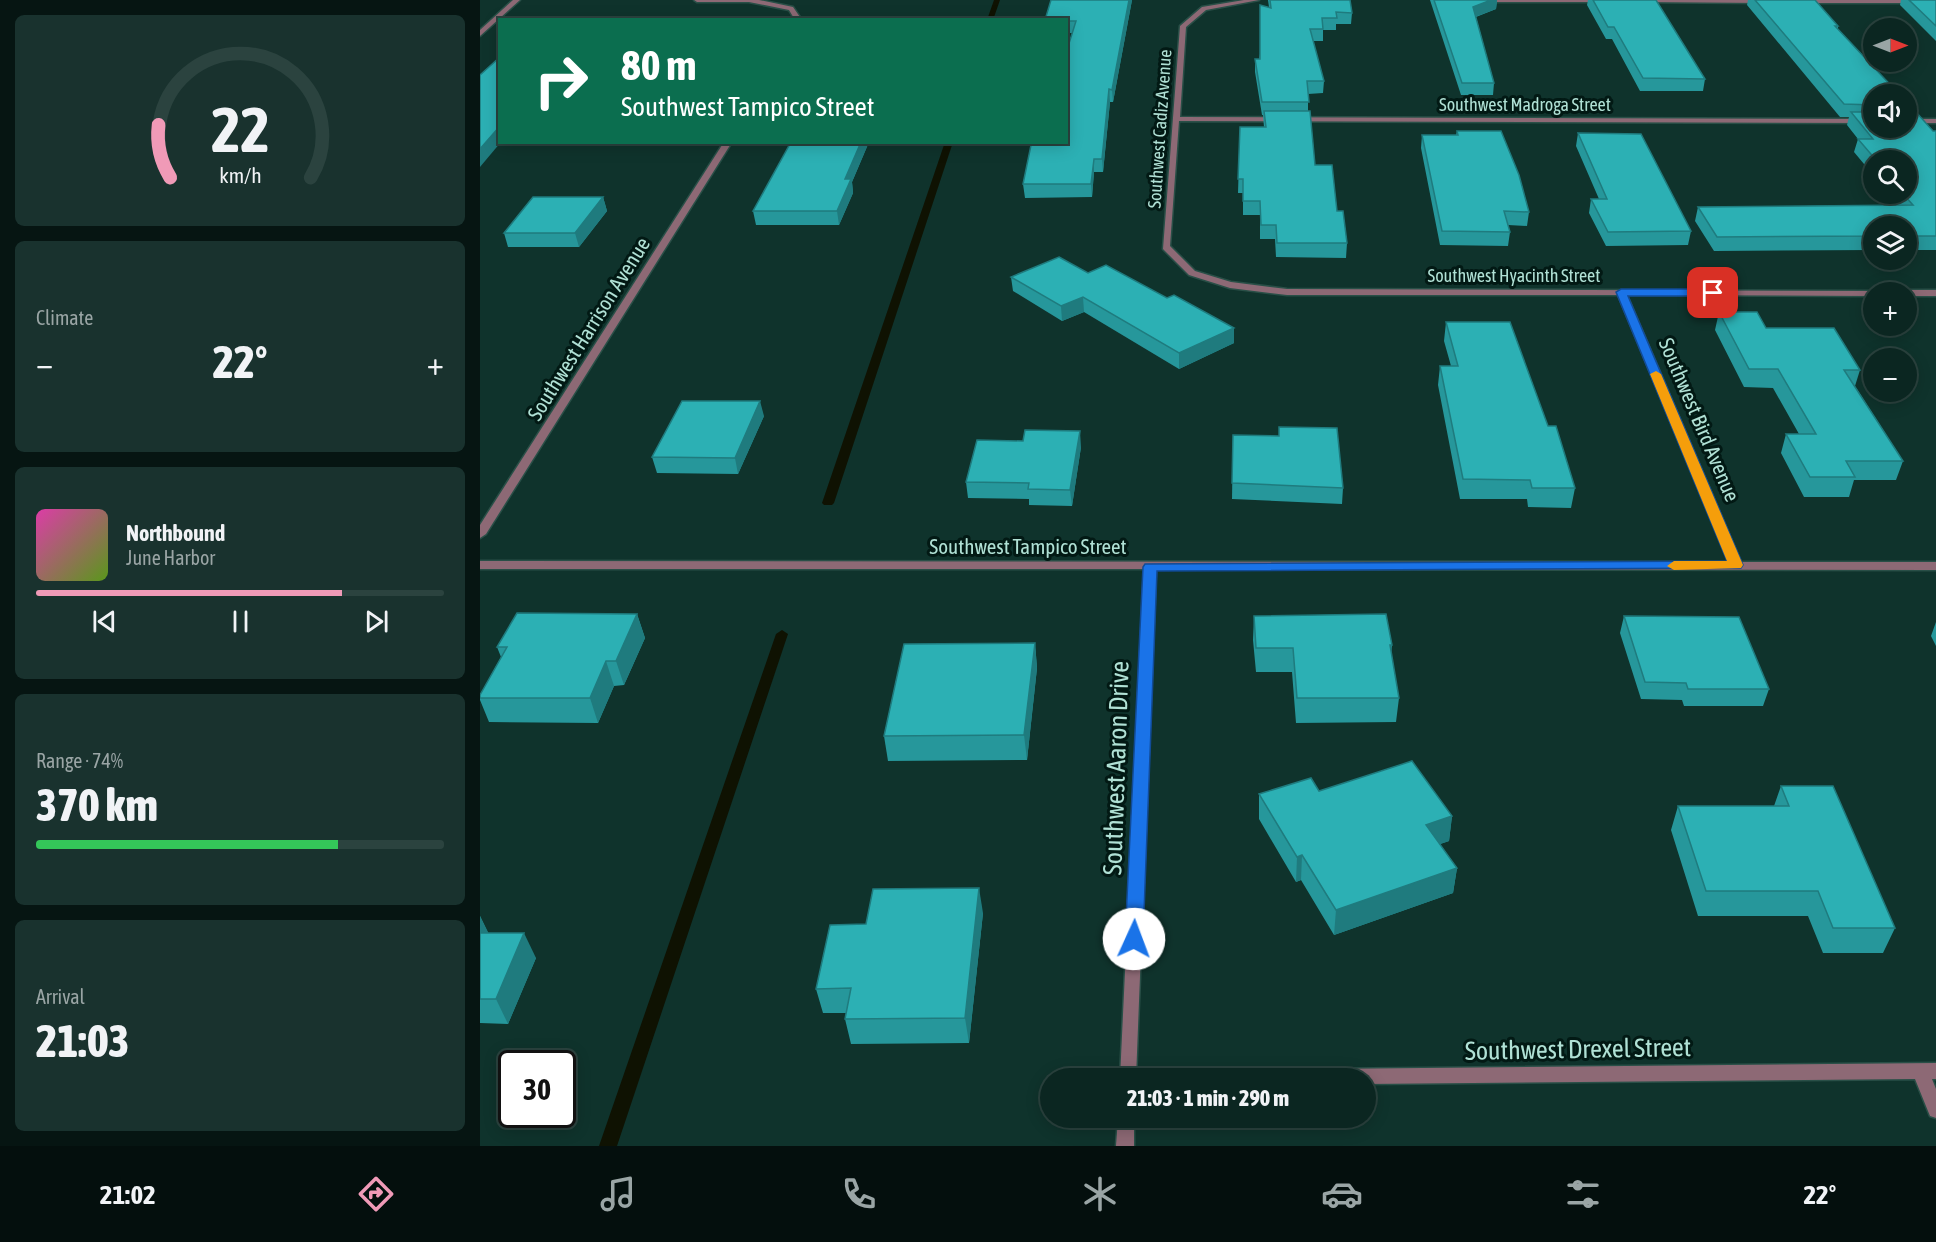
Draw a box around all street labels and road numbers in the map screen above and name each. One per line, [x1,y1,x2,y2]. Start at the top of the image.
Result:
street label: Southwest Cadiz Avenue [1143,49,1176,209]
street label: Southwest Madroga Street [1439,94,1611,115]
street label: Southwest Harrison Avenue [522,233,654,424]
street label: Southwest Hyacinth Street [1428,265,1600,286]
street label: Southwest Bird Avenue [1655,334,1745,505]
street label: Southwest Tampico Street [929,534,1127,558]
street label: Southwest Aaron Drive [1097,660,1135,876]
street label: Southwest Drexel Street [1465,1032,1691,1066]

